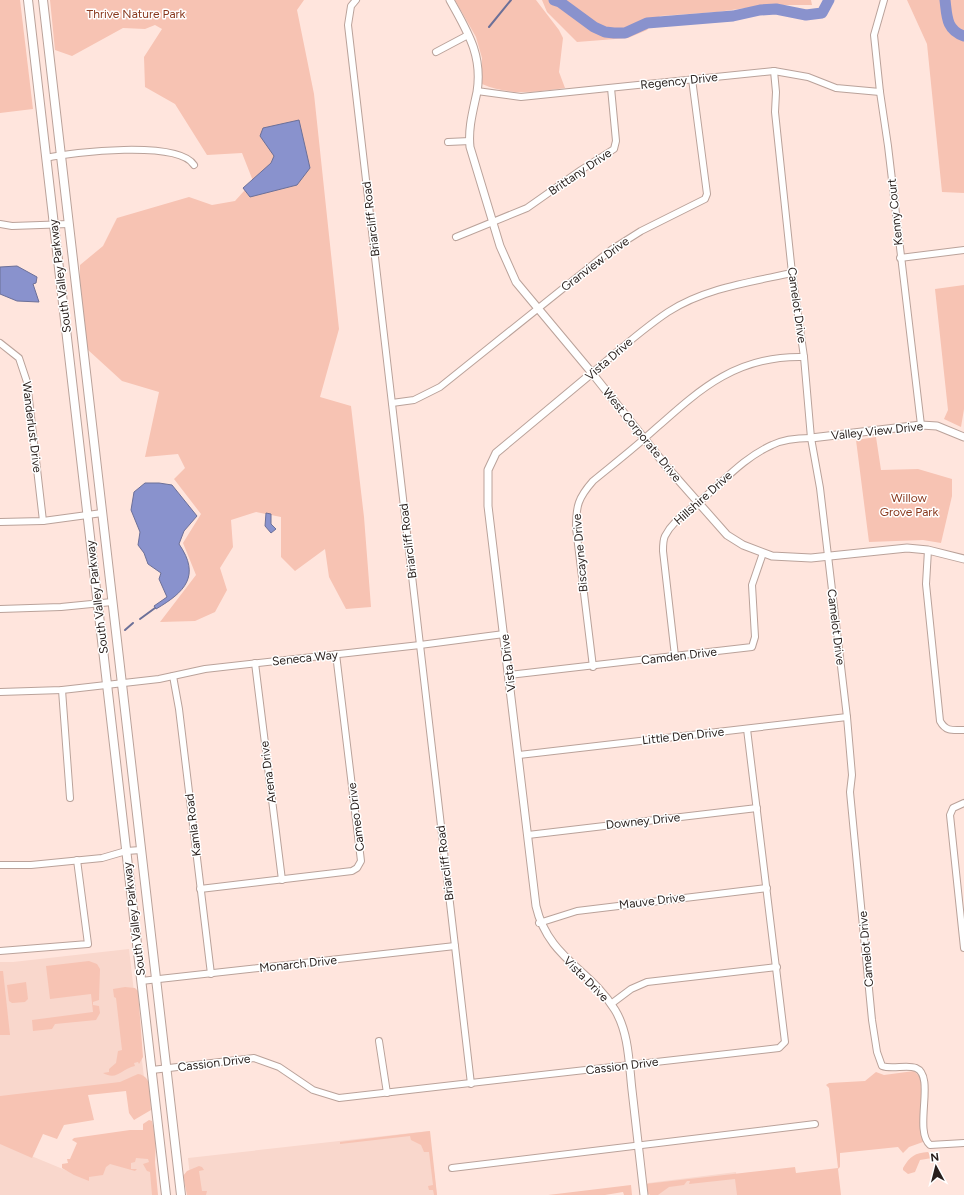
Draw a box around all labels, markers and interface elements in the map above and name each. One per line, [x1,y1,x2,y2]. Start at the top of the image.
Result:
park label: Thrive Nature Park [87,7,186,21]
street label: Regency Drive [640,70,719,92]
street label: Brittany Drive [546,146,615,198]
street label: Kenny Court [884,177,905,246]
street label: Briarcliff Road [359,181,383,257]
street label: South Valley Parkway [46,218,74,334]
street label: Granview Drive [558,234,632,294]
street label: Camelot Drive [785,266,809,344]
street label: Vista Drive [583,334,636,383]
street label: Wanderlust Drive [19,381,45,474]
street label: West Corporate Drive [600,385,684,485]
street label: Valley View Drive [830,419,924,443]
street label: Hillshire Drive [671,468,735,528]
park label: Willow Grove Park [880,491,938,519]
street label: Briarcliff Road [396,503,420,579]
street label: Biscayne Drive [570,513,590,593]
street label: South Valley Parkway [83,539,111,655]
street label: Camelot Drive [824,588,848,666]
street label: Vista Drive [497,633,518,693]
street label: Camden Drive [640,644,718,668]
street label: Seneca Way [271,648,339,668]
street label: Little Den Drive [641,725,725,747]
street label: Arena Drive [257,740,279,804]
street label: Cameo Drive [345,781,367,852]
street label: Kamla Road [182,793,204,857]
street label: Downey Drive [605,810,681,832]
street label: Briarcliff Road [433,825,457,901]
street label: South Valley Parkway [120,861,148,977]
street label: Mauve Drive [618,890,686,912]
street label: Camelot Drive [856,910,876,988]
street label: Monarch Drive [259,953,338,975]
street label: Vista Drive [561,954,612,1005]
street label: Cassion Drive [177,1052,252,1074]
street label: Cassion Drive [585,1055,660,1077]
north arrow [916,1147,956,1187]
text: N [930,1151,940,1165]

